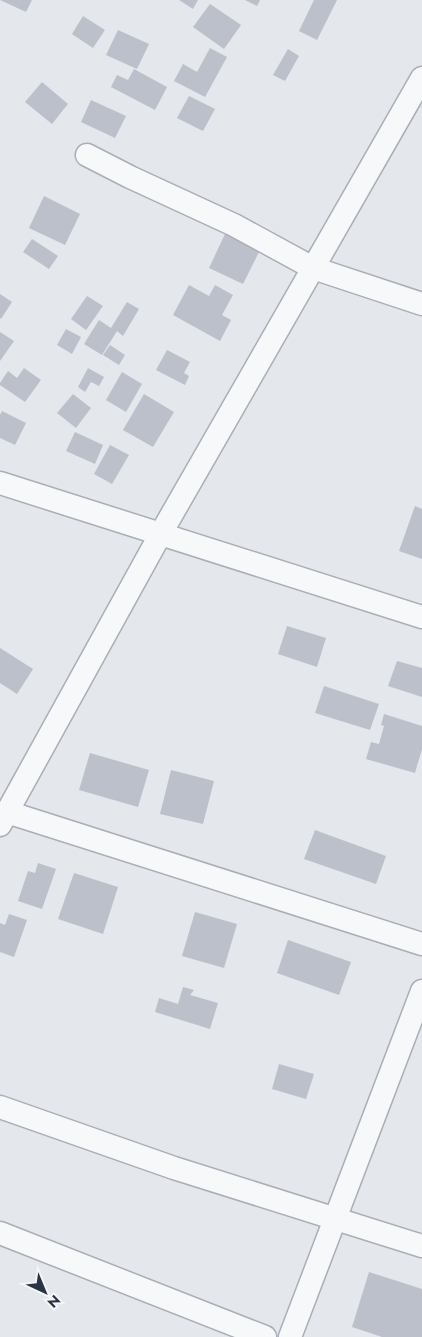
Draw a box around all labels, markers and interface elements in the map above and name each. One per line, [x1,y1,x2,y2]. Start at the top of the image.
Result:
north arrow [20,1267,70,1317]
text: N [43,1290,65,1312]

